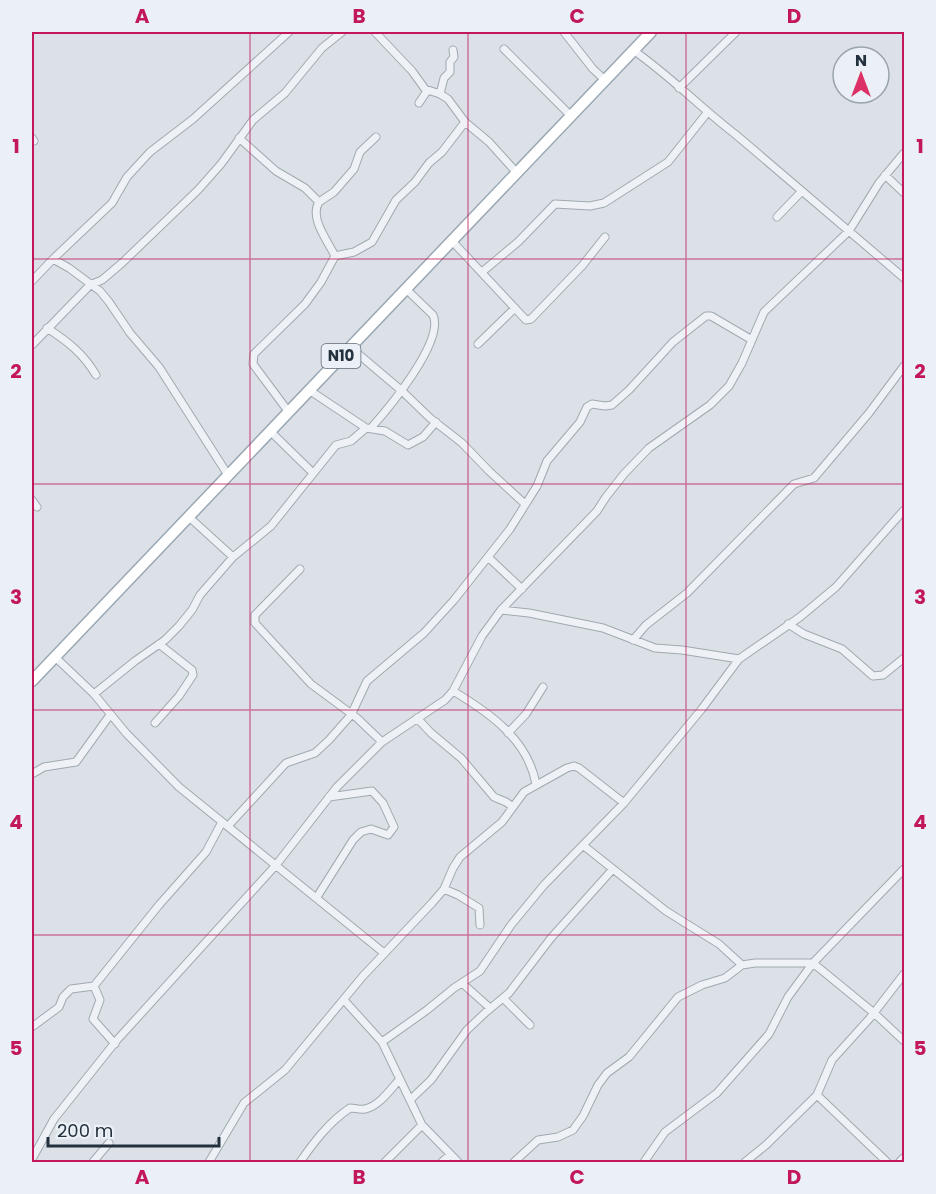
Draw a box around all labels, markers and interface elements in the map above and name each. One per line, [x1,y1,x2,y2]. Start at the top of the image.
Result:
text: A [135,2,150,30]
text: B [352,2,366,30]
text: C [569,2,585,30]
text: D [787,2,801,30]
north arrow [831,45,891,105]
text: N [855,49,867,72]
text: 1 [12,132,20,160]
text: 1 [916,132,924,160]
road number: N10 [322,344,360,368]
text: 2 [10,357,22,385]
text: 2 [914,357,926,385]
text: 3 [10,583,22,611]
text: 3 [914,583,926,611]
text: 4 [9,808,23,836]
text: 4 [913,808,927,836]
text: 5 [10,1034,23,1062]
text: 5 [914,1034,927,1062]
scale bar [48,1110,219,1148]
text: 200 m [57,1118,113,1143]
text: A [135,1163,150,1191]
text: B [352,1163,366,1191]
text: C [569,1163,585,1191]
text: D [787,1163,801,1191]

